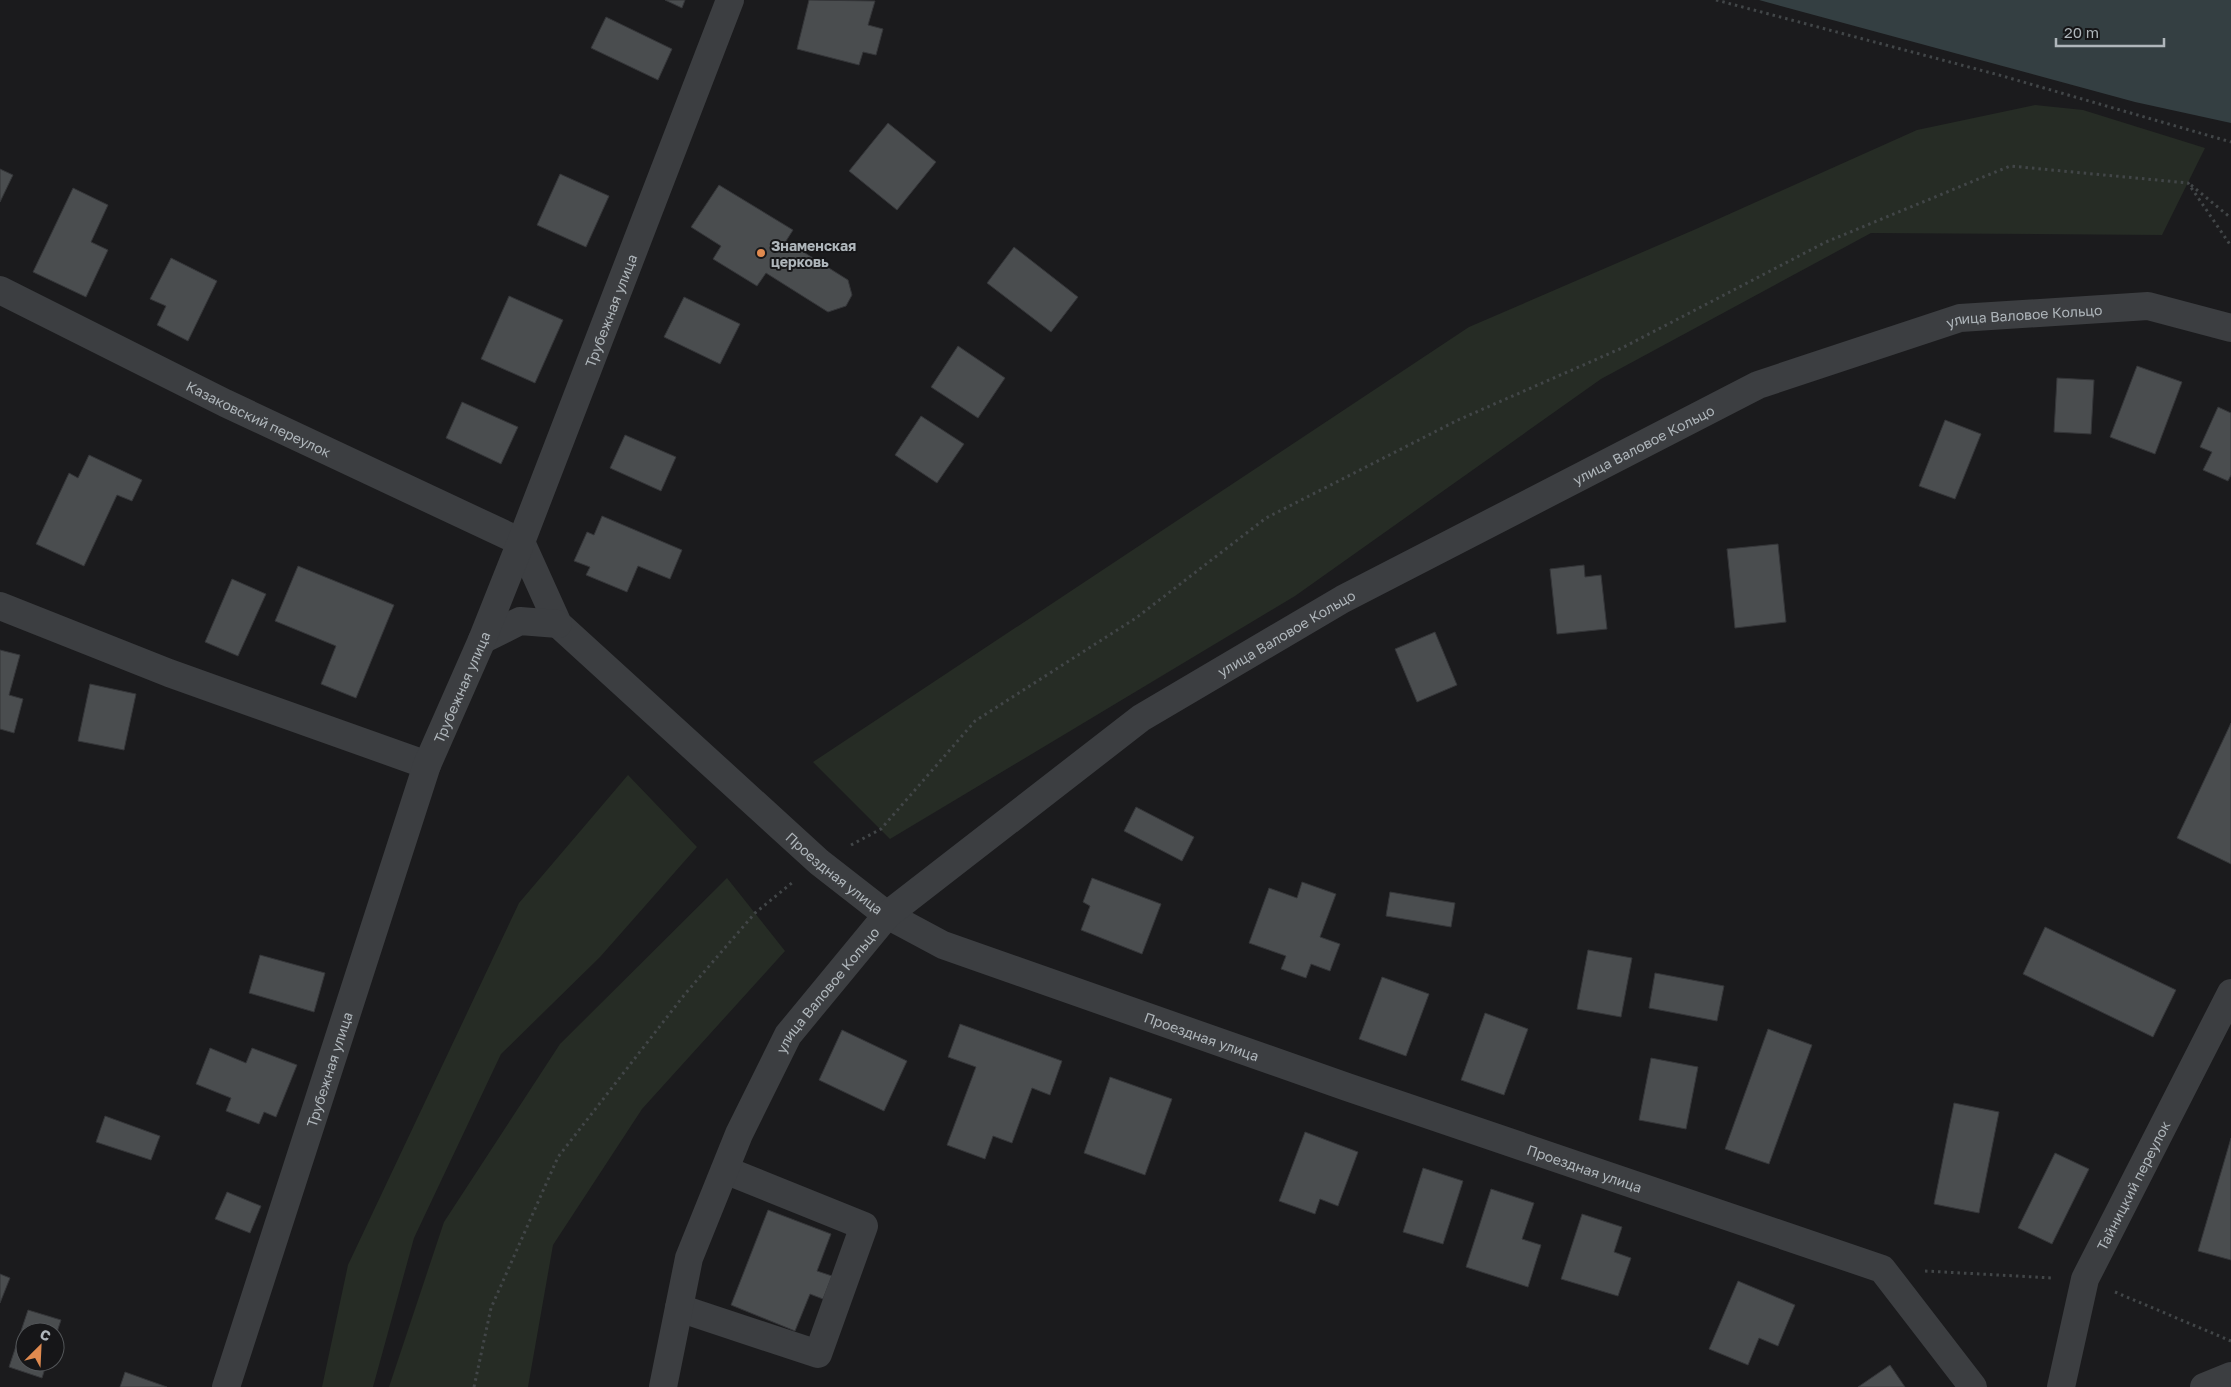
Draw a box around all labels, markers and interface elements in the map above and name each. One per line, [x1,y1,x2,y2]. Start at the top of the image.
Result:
scale bar [2056,15,2164,47]
text: 20 m [2064,23,2099,41]
place label: Знаменская церковь [771,237,856,270]
marker: Знаменская церковь [755,247,767,259]
street label: Трубежная улица [581,251,640,369]
street label: улица Валовое Кольцо [1944,300,2103,331]
street label: Казаковский переулок [184,377,334,460]
street label: улица Валовое Кольцо [1570,401,1717,488]
street label: улица Валовое Кольцо [1214,586,1358,680]
street label: Трубежная улица [429,629,493,745]
street label: Проездная улица [783,828,887,917]
street label: улица Валовое Кольцо [772,923,882,1056]
street label: Проездная улица [1142,1008,1261,1064]
street label: Трубежная улица [302,1009,355,1129]
street label: Тайницкий переулок [2093,1117,2173,1253]
street label: Проездная улица [1525,1140,1644,1195]
north arrow [15,1322,65,1372]
text: С [37,1325,54,1344]

